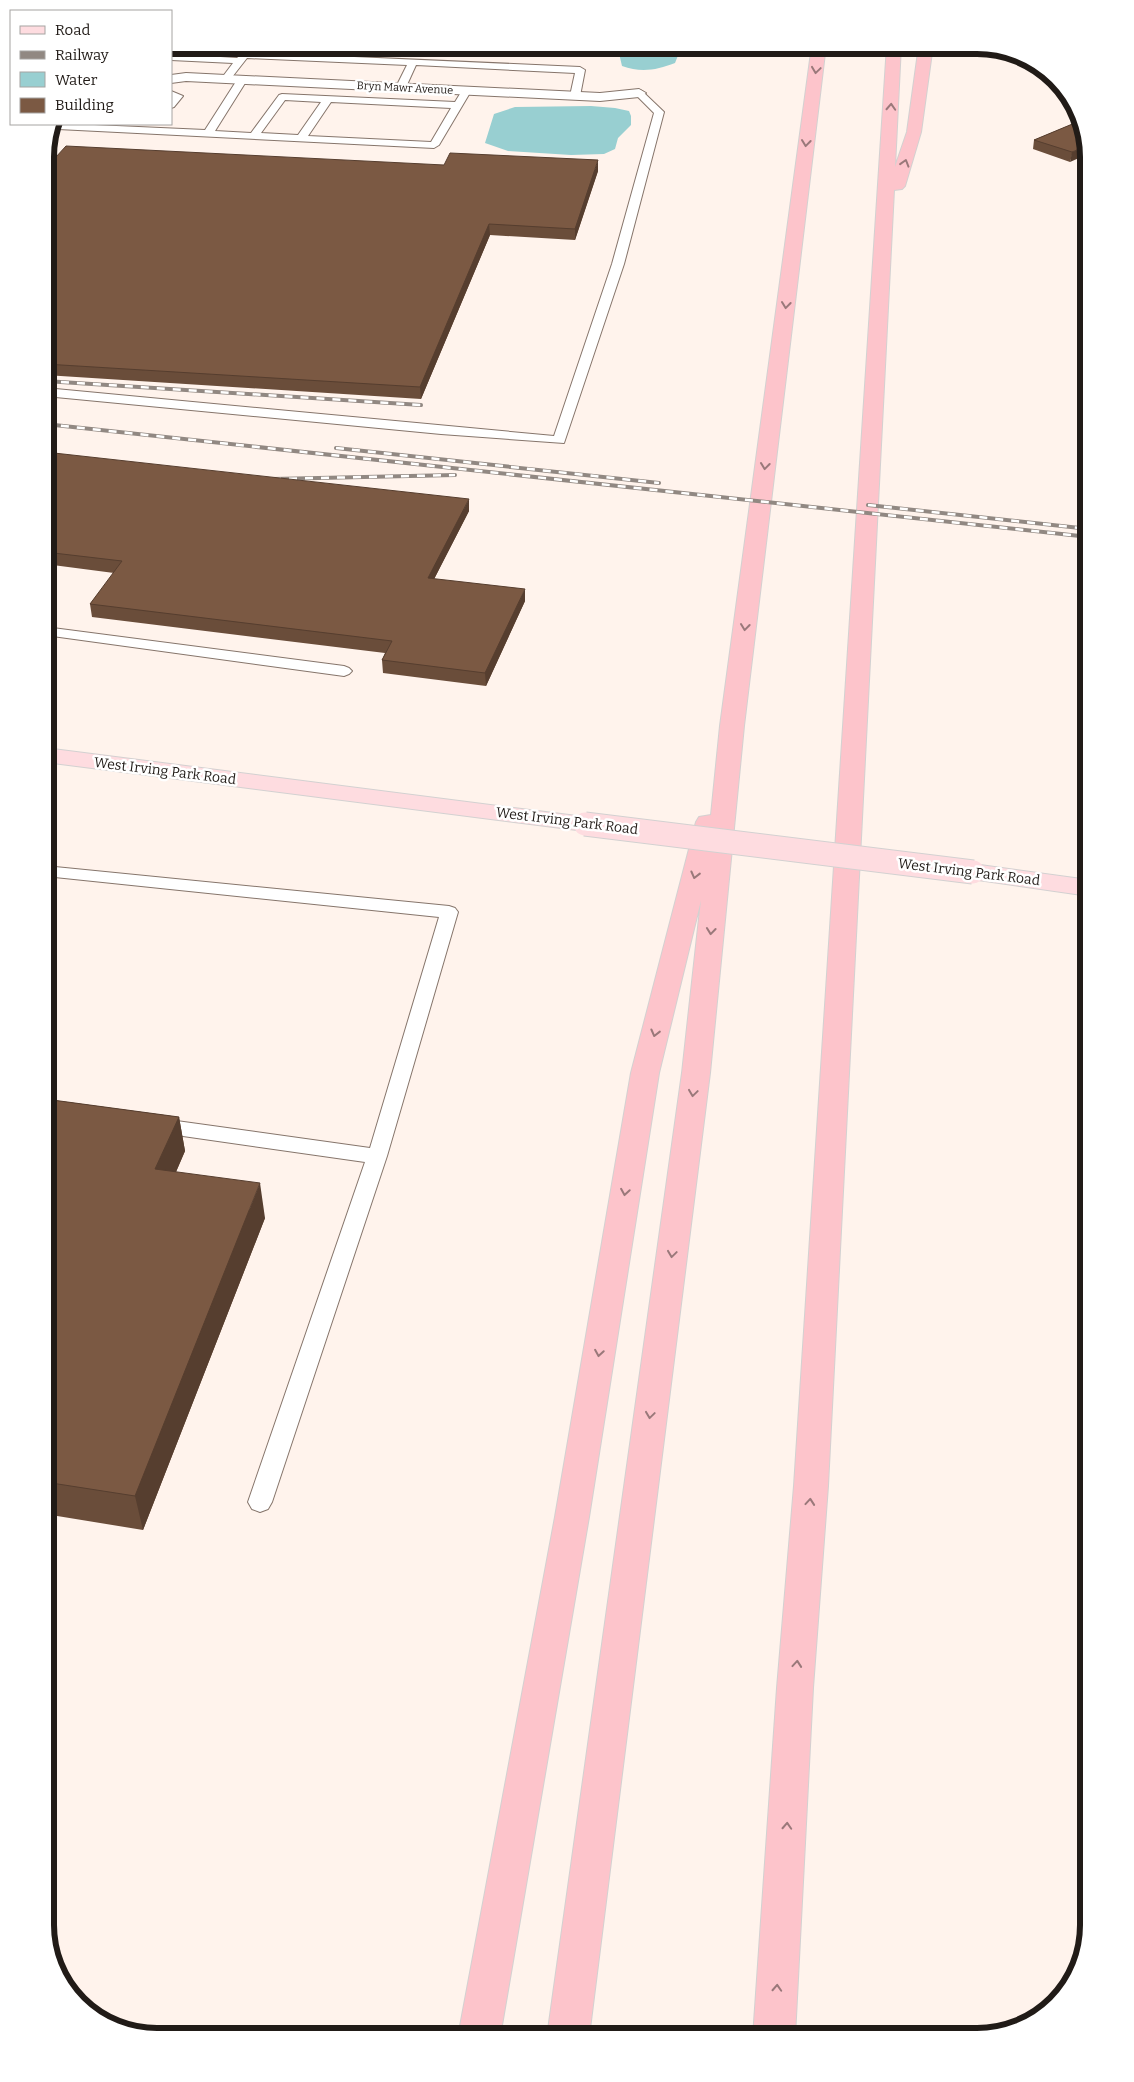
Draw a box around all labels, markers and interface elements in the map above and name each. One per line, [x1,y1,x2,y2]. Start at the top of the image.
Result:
legend [10,10,172,125]
text: Road [55,21,90,39]
text: Railway [55,46,109,64]
one-way arrow [811,66,822,74]
text: Water [55,71,98,89]
street label: Bryn Mawr Avenue [356,79,454,97]
text: Building [55,96,114,114]
one-way arrow [885,103,896,111]
one-way arrow [801,140,812,148]
one-way arrow [899,159,909,167]
one-way arrow [781,301,792,309]
one-way arrow [760,462,771,470]
one-way arrow [740,623,751,631]
street label: West Irving Park Road [93,754,237,788]
street label: West Irving Park Road [495,804,639,838]
street label: West Irving Park Road [897,855,1041,889]
one-way arrow [690,871,700,879]
one-way arrow [706,927,717,935]
one-way arrow [650,1028,661,1037]
one-way arrow [688,1089,699,1097]
one-way arrow [621,1188,631,1197]
one-way arrow [667,1250,678,1258]
one-way arrow [594,1348,604,1357]
one-way arrow [646,1410,656,1419]
one-way arrow [804,1498,815,1506]
one-way arrow [791,1660,802,1668]
one-way arrow [781,1822,792,1830]
one-way arrow [772,1984,783,1992]

